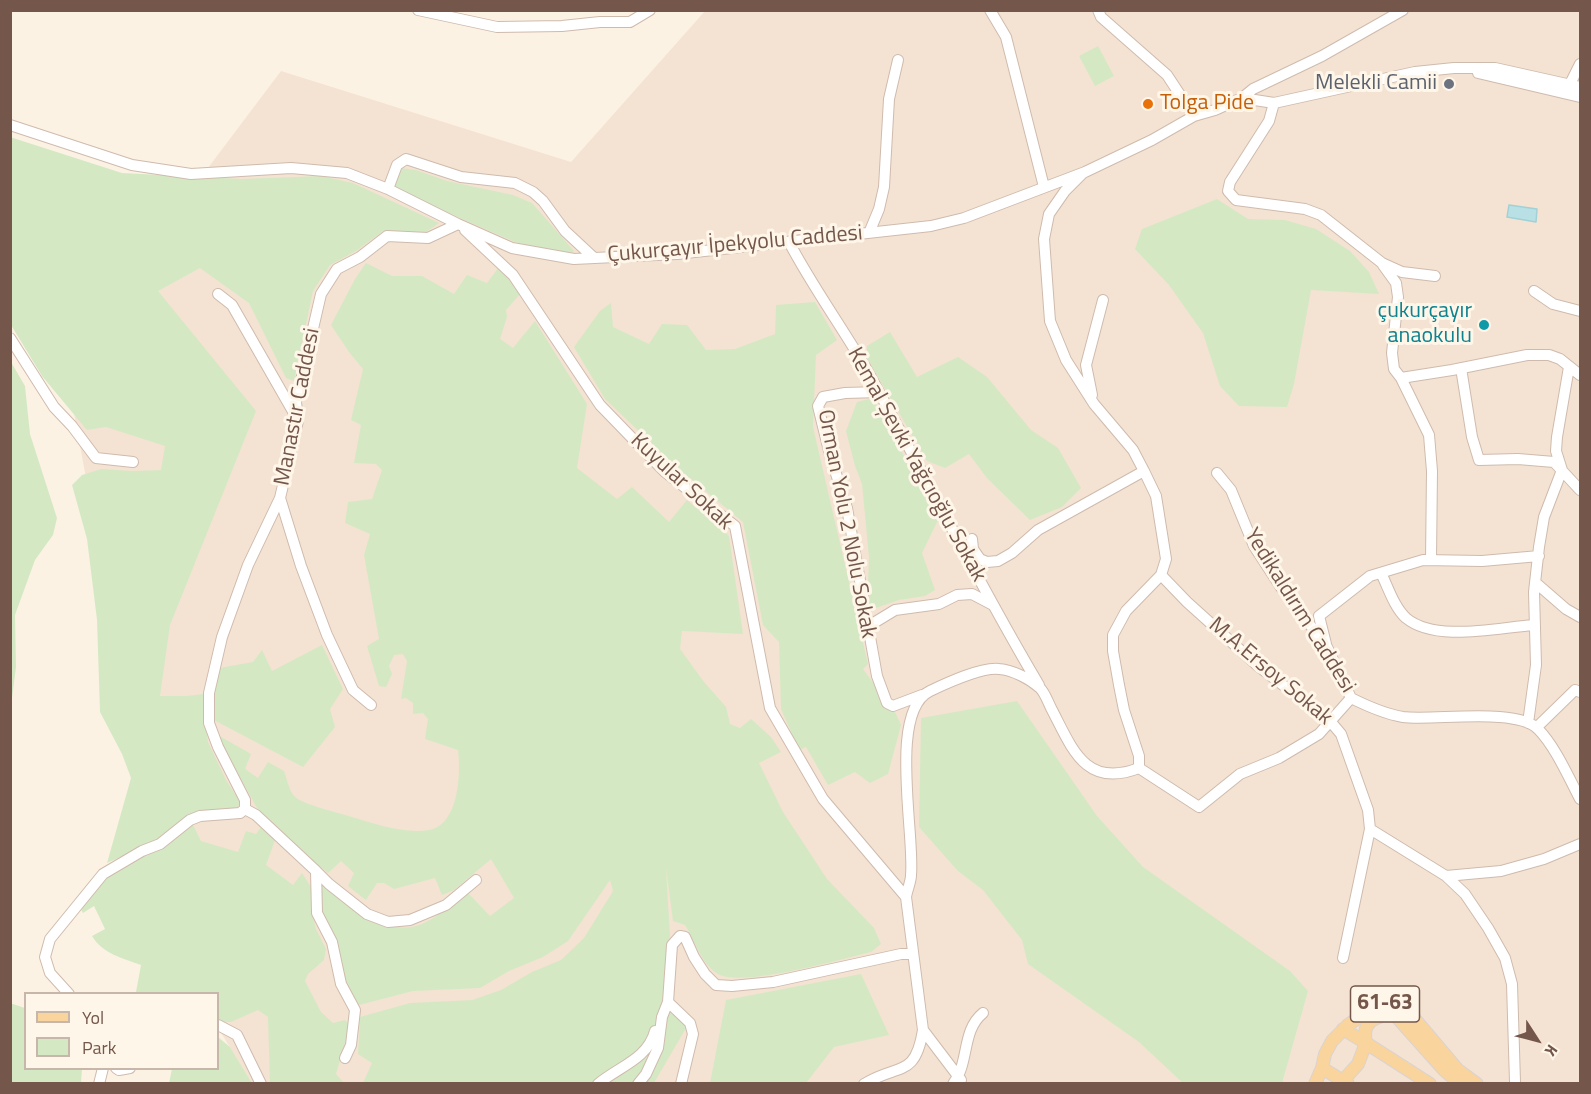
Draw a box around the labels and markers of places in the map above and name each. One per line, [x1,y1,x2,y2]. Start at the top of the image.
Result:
place label: Melekli Camii [1315,71,1437,97]
marker: Melekli Camii [1442,77,1456,91]
place label: Tolga Pide [1160,91,1254,117]
marker: Tolga Pide [1141,97,1155,111]
place label: çukurçayır anaokulu [1378,299,1472,350]
marker: çukurçayır anaokulu [1477,318,1491,332]

